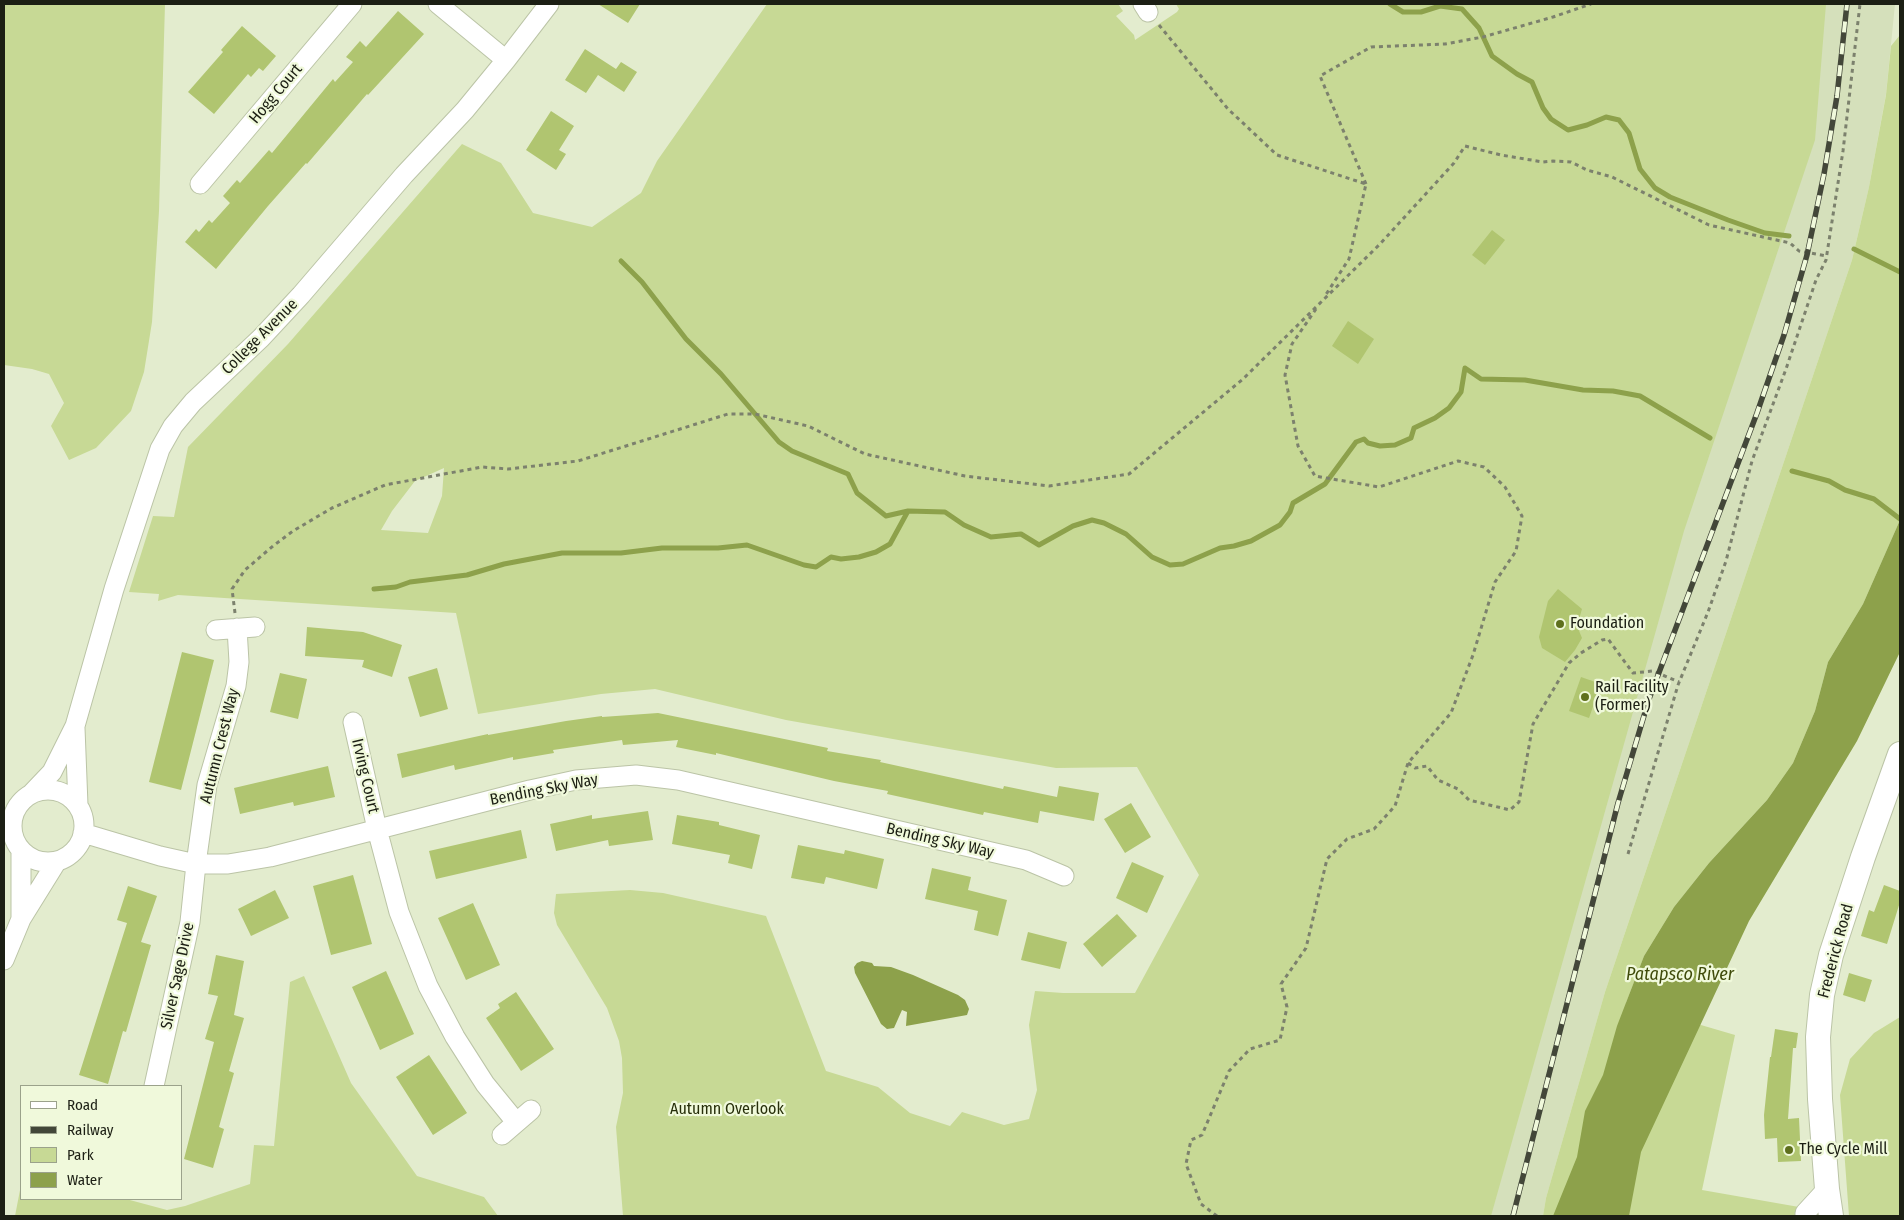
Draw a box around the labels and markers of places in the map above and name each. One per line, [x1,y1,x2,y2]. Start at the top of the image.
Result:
place label: Foundation [1570,614,1644,634]
marker: Foundation [1554,618,1566,630]
place label: Rail Facility (Former) [1595,678,1669,716]
marker: Rail Facility (Former) [1579,691,1591,703]
place label: The Cycle Mill [1799,1140,1887,1160]
marker: The Cycle Mill [1783,1144,1795,1156]

